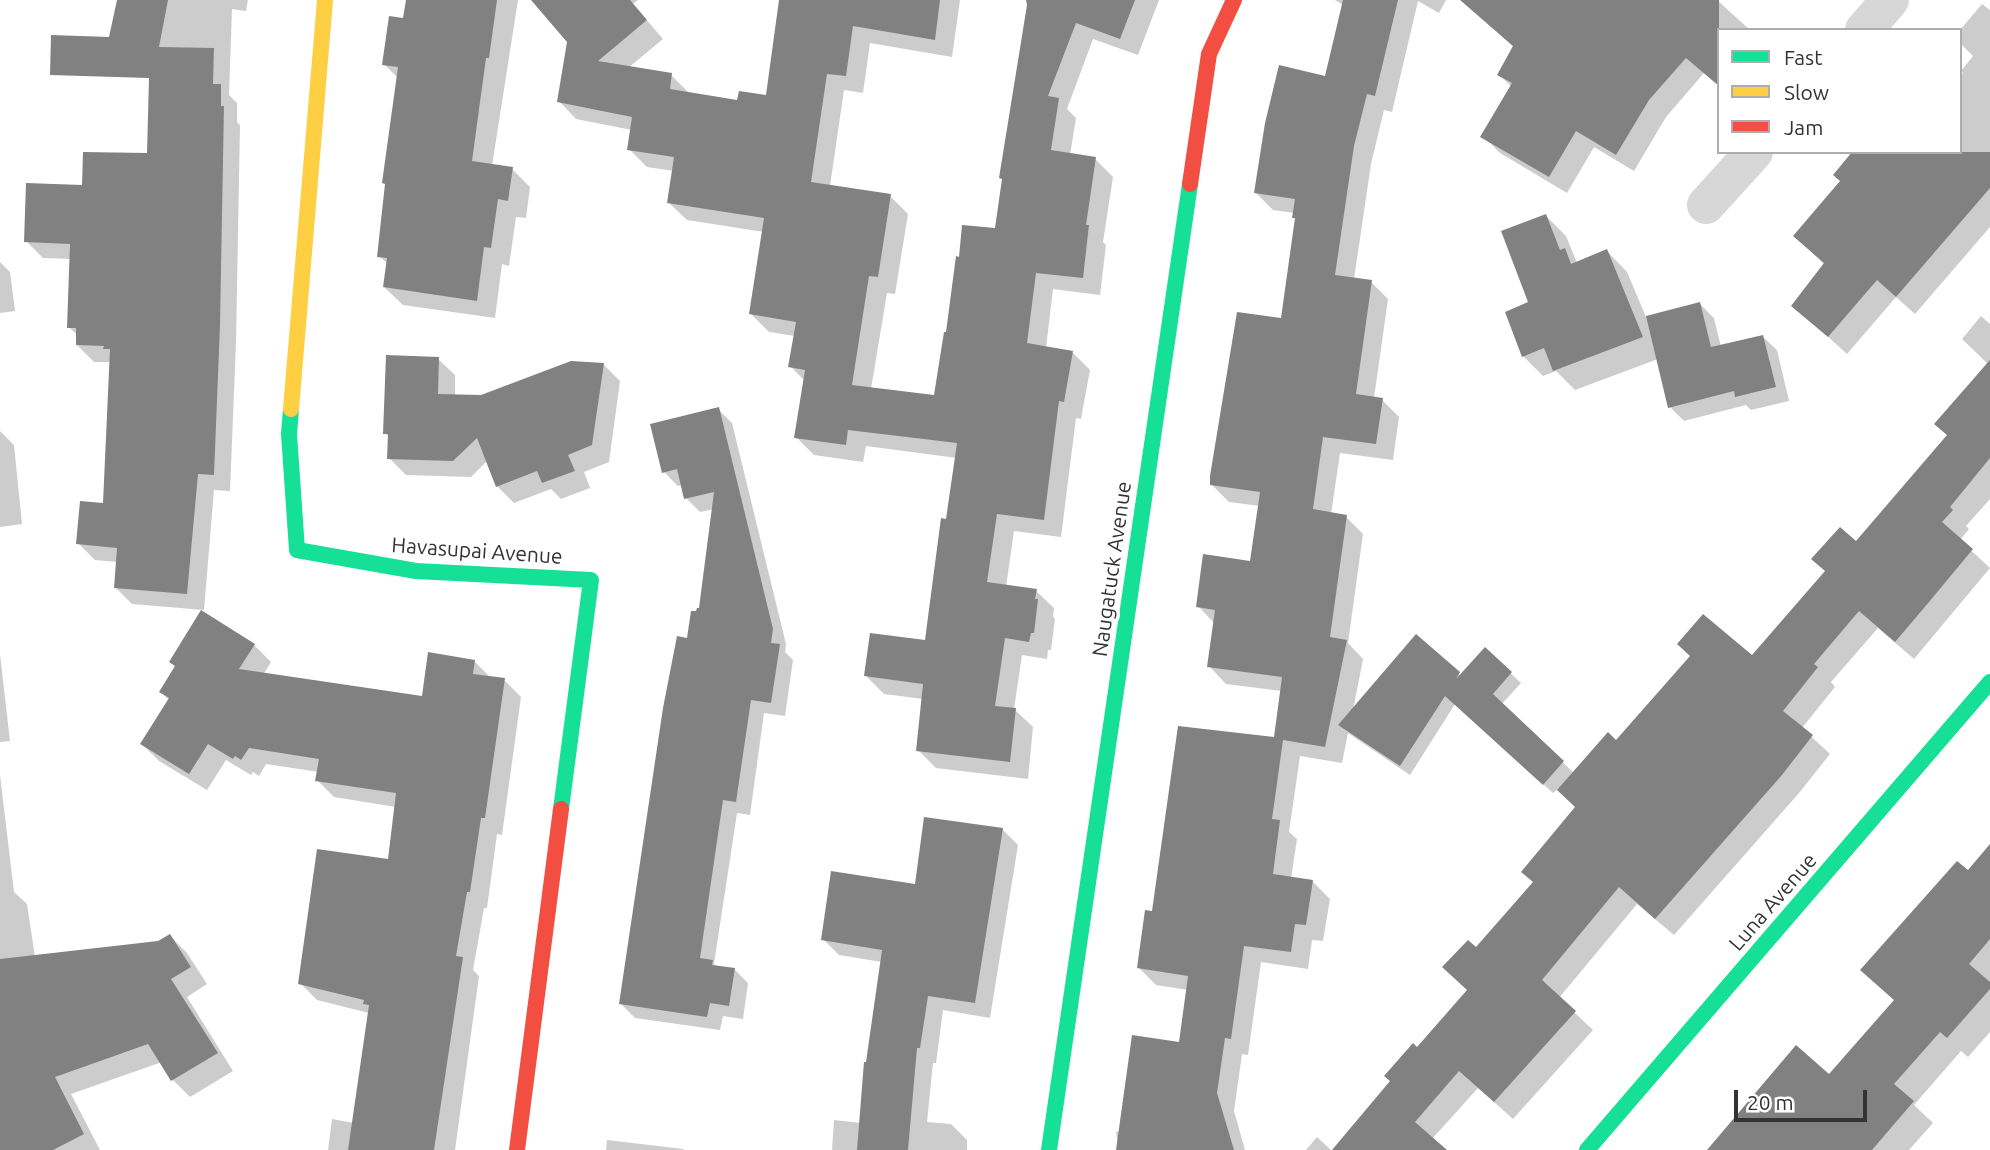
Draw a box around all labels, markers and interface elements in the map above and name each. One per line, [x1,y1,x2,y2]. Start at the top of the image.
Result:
legend [1717,28,1962,154]
text: Fast [1784,45,1822,69]
text: Slow [1784,80,1829,104]
text: Jam [1784,115,1823,139]
street label: Naugatuck Avenue [1087,480,1137,658]
street label: Havasupai Avenue [391,532,563,570]
street label: Luna Avenue [1724,848,1822,956]
scale bar [1738,1076,1871,1120]
text: 20 m [1747,1090,1794,1114]

